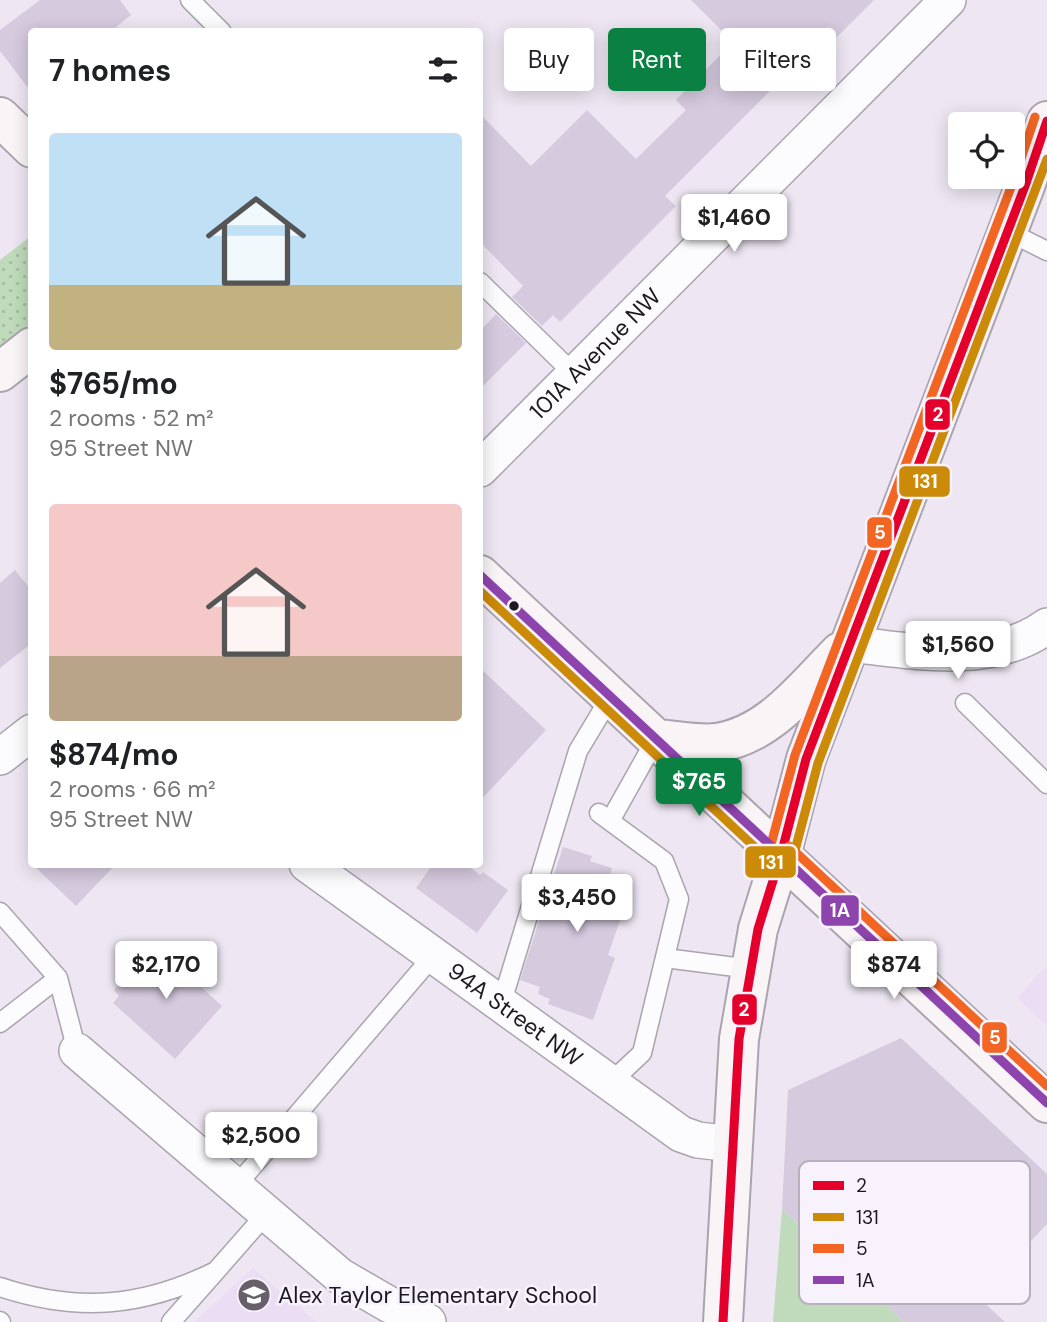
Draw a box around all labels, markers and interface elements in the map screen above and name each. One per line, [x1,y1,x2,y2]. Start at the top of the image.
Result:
chip: Buy [504,28,594,91]
chip: Rent [608,28,706,91]
chip: Filters [720,28,836,91]
text: 7 homes [49,51,171,90]
icon: filters [424,51,462,89]
map controls [948,112,1025,189]
button: locate [948,112,1025,189]
icon: home [193,178,319,304]
pin: $1,460 [677,194,791,254]
text: $1,460 [697,202,771,232]
street label: 101A Avenue NW [523,281,667,426]
text: $765/mo [49,364,178,403]
line badge: 2 [924,398,951,431]
text: 2 [933,402,944,427]
text: 2 rooms · 52 m² [49,403,214,433]
text: 95 Street NW [49,433,193,463]
line badge: 131 [898,465,951,498]
text: 131 [912,469,938,494]
line badge: 5 [866,516,893,549]
text: 5 [874,520,886,545]
icon: home [193,549,319,675]
unlabelled marker [507,599,521,613]
pin: $1,560 [901,622,1015,681]
text: $1,560 [921,629,995,659]
text: $874/mo [49,735,179,774]
pin: $765 [658,758,740,818]
text: $765 [672,766,726,796]
text: 2 rooms · 66 m² [49,774,216,804]
text: 95 Street NW [49,804,193,834]
line badge: 131 [744,845,797,879]
text: 131 [758,850,784,875]
pin: $3,450 [520,874,634,934]
text: $3,450 [538,882,616,912]
line badge: 1A [820,894,860,927]
text: 1A [830,898,851,923]
pin: $2,170 [109,942,223,1001]
pin: $874 [853,942,935,1001]
text: $2,170 [131,949,201,979]
text: $874 [867,949,921,979]
street label: 94A Street NW [442,956,589,1073]
line badge: 2 [731,993,758,1026]
text: 2 [739,997,750,1022]
line badge: 5 [981,1021,1008,1054]
text: 5 [989,1025,1001,1050]
pin: $2,500 [204,1112,318,1172]
text: $2,500 [221,1120,301,1150]
legend [799,1161,1030,1304]
text: 2 [856,1173,867,1198]
text: 131 [856,1205,879,1230]
text: 5 [856,1236,868,1261]
text: 1A [856,1268,875,1293]
school or university icon: Alex Taylor Elementary School [235,1276,273,1314]
place label: Alex Taylor Elementary School [278,1280,597,1310]

